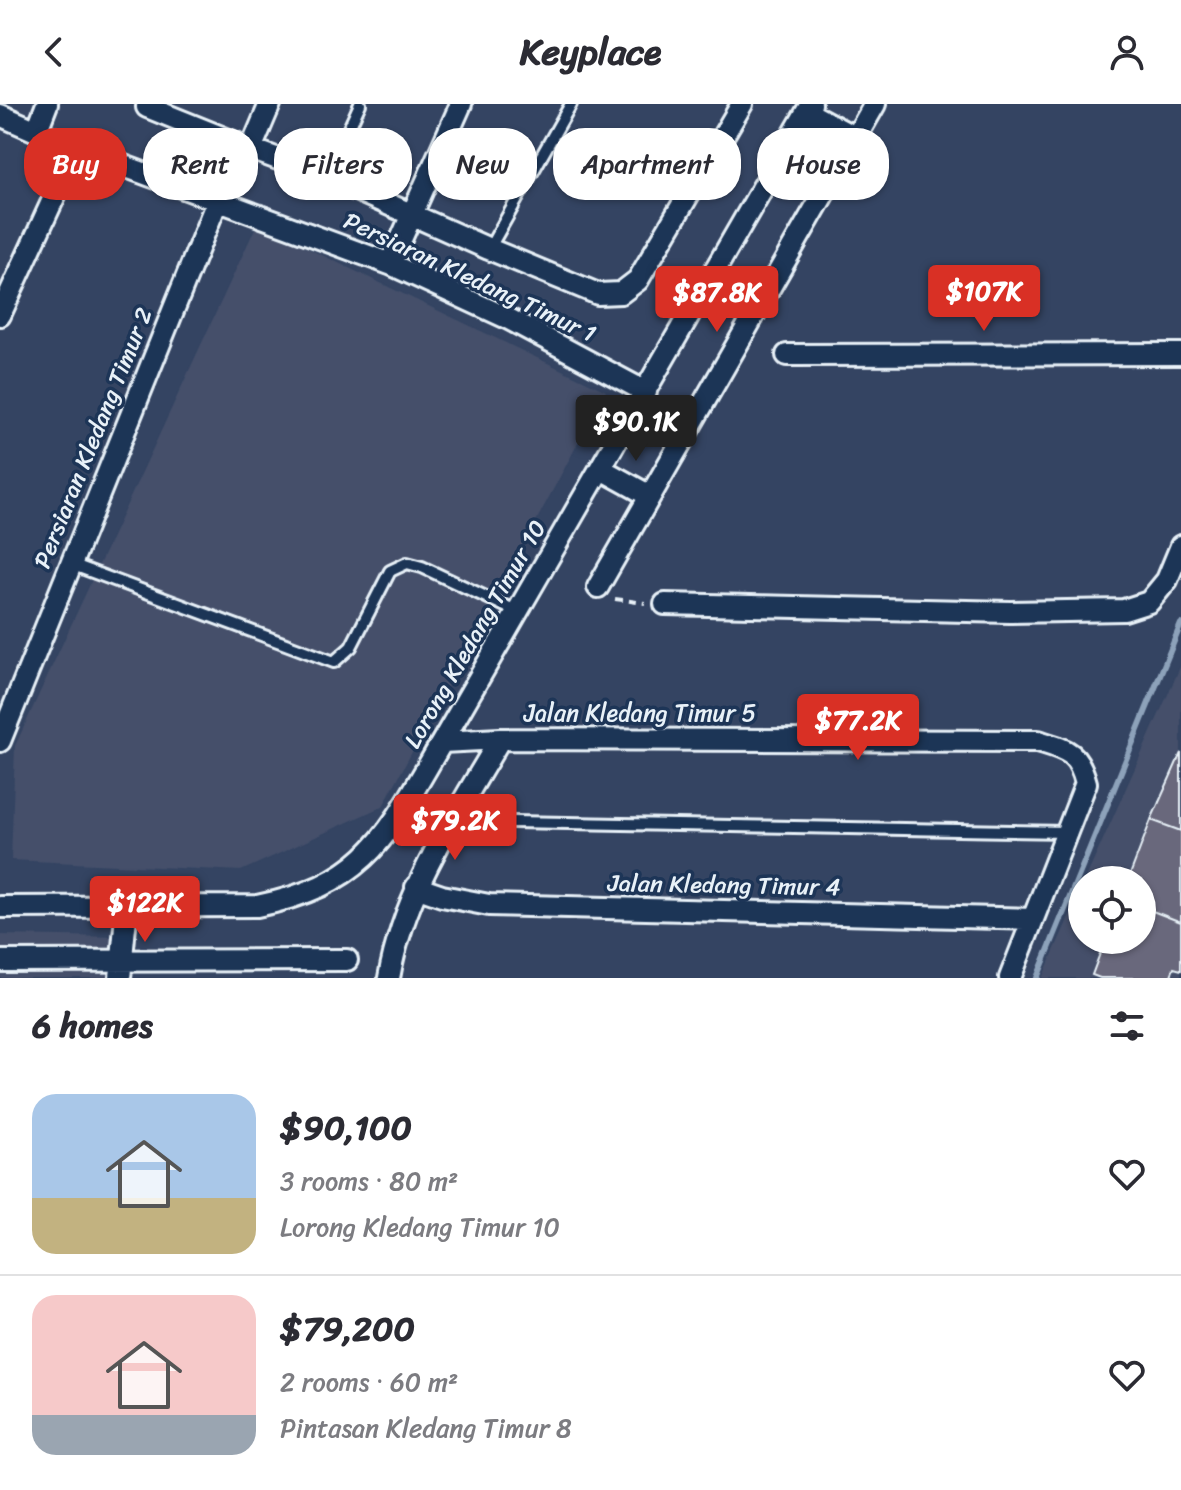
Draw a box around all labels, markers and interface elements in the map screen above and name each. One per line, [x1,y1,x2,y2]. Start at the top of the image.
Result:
text: Keyplace [520,20,661,84]
icon: back [32,30,76,74]
icon: person [1105,30,1149,74]
chip: Buy [24,128,127,200]
chip: Rent [143,128,258,200]
chip: Filters [274,128,412,200]
chip: New [428,128,537,200]
chip: Apartment [553,128,741,200]
chip: House [757,128,889,200]
street label: Persiaran Kledang Timur 1 [337,200,603,354]
pin: $107K [928,265,1040,333]
pin: $87.8K [652,266,782,334]
text: $107K [946,268,1022,314]
text: $87.8K [673,269,761,315]
street label: Persiaran Kledang Timur 2 [21,301,165,575]
pin: $90.1K [571,395,701,463]
text: $90.1K [594,398,678,444]
street label: Lorong Kledang Timur 10 [392,512,558,756]
street label: Jalan Kledang Timur 5 [523,692,756,734]
pin: $77.2K [793,694,923,762]
text: $77.2K [815,697,901,743]
pin: $79.2K [390,794,520,862]
text: $79.2K [412,797,498,843]
street label: Jalan Kledang Timur 4 [606,862,841,908]
map controls [1068,866,1156,954]
button: locate [1068,866,1156,954]
pin: $122K [89,876,201,944]
text: $122K [108,879,182,925]
text: 6 homes [32,996,153,1056]
icon: filters [1105,1004,1149,1048]
text: $90,100 [280,1098,412,1158]
icon: home [96,1126,192,1222]
icon: heart [1105,1152,1149,1196]
text: 3 rooms · 80 m² [280,1158,458,1204]
text: Lorong Kledang Timur 10 [280,1204,560,1250]
text: $79,200 [280,1299,415,1359]
icon: home [96,1327,192,1423]
icon: heart [1105,1353,1149,1397]
text: 2 rooms · 60 m² [280,1359,458,1405]
text: Pintasan Kledang Timur 8 [280,1405,572,1451]

